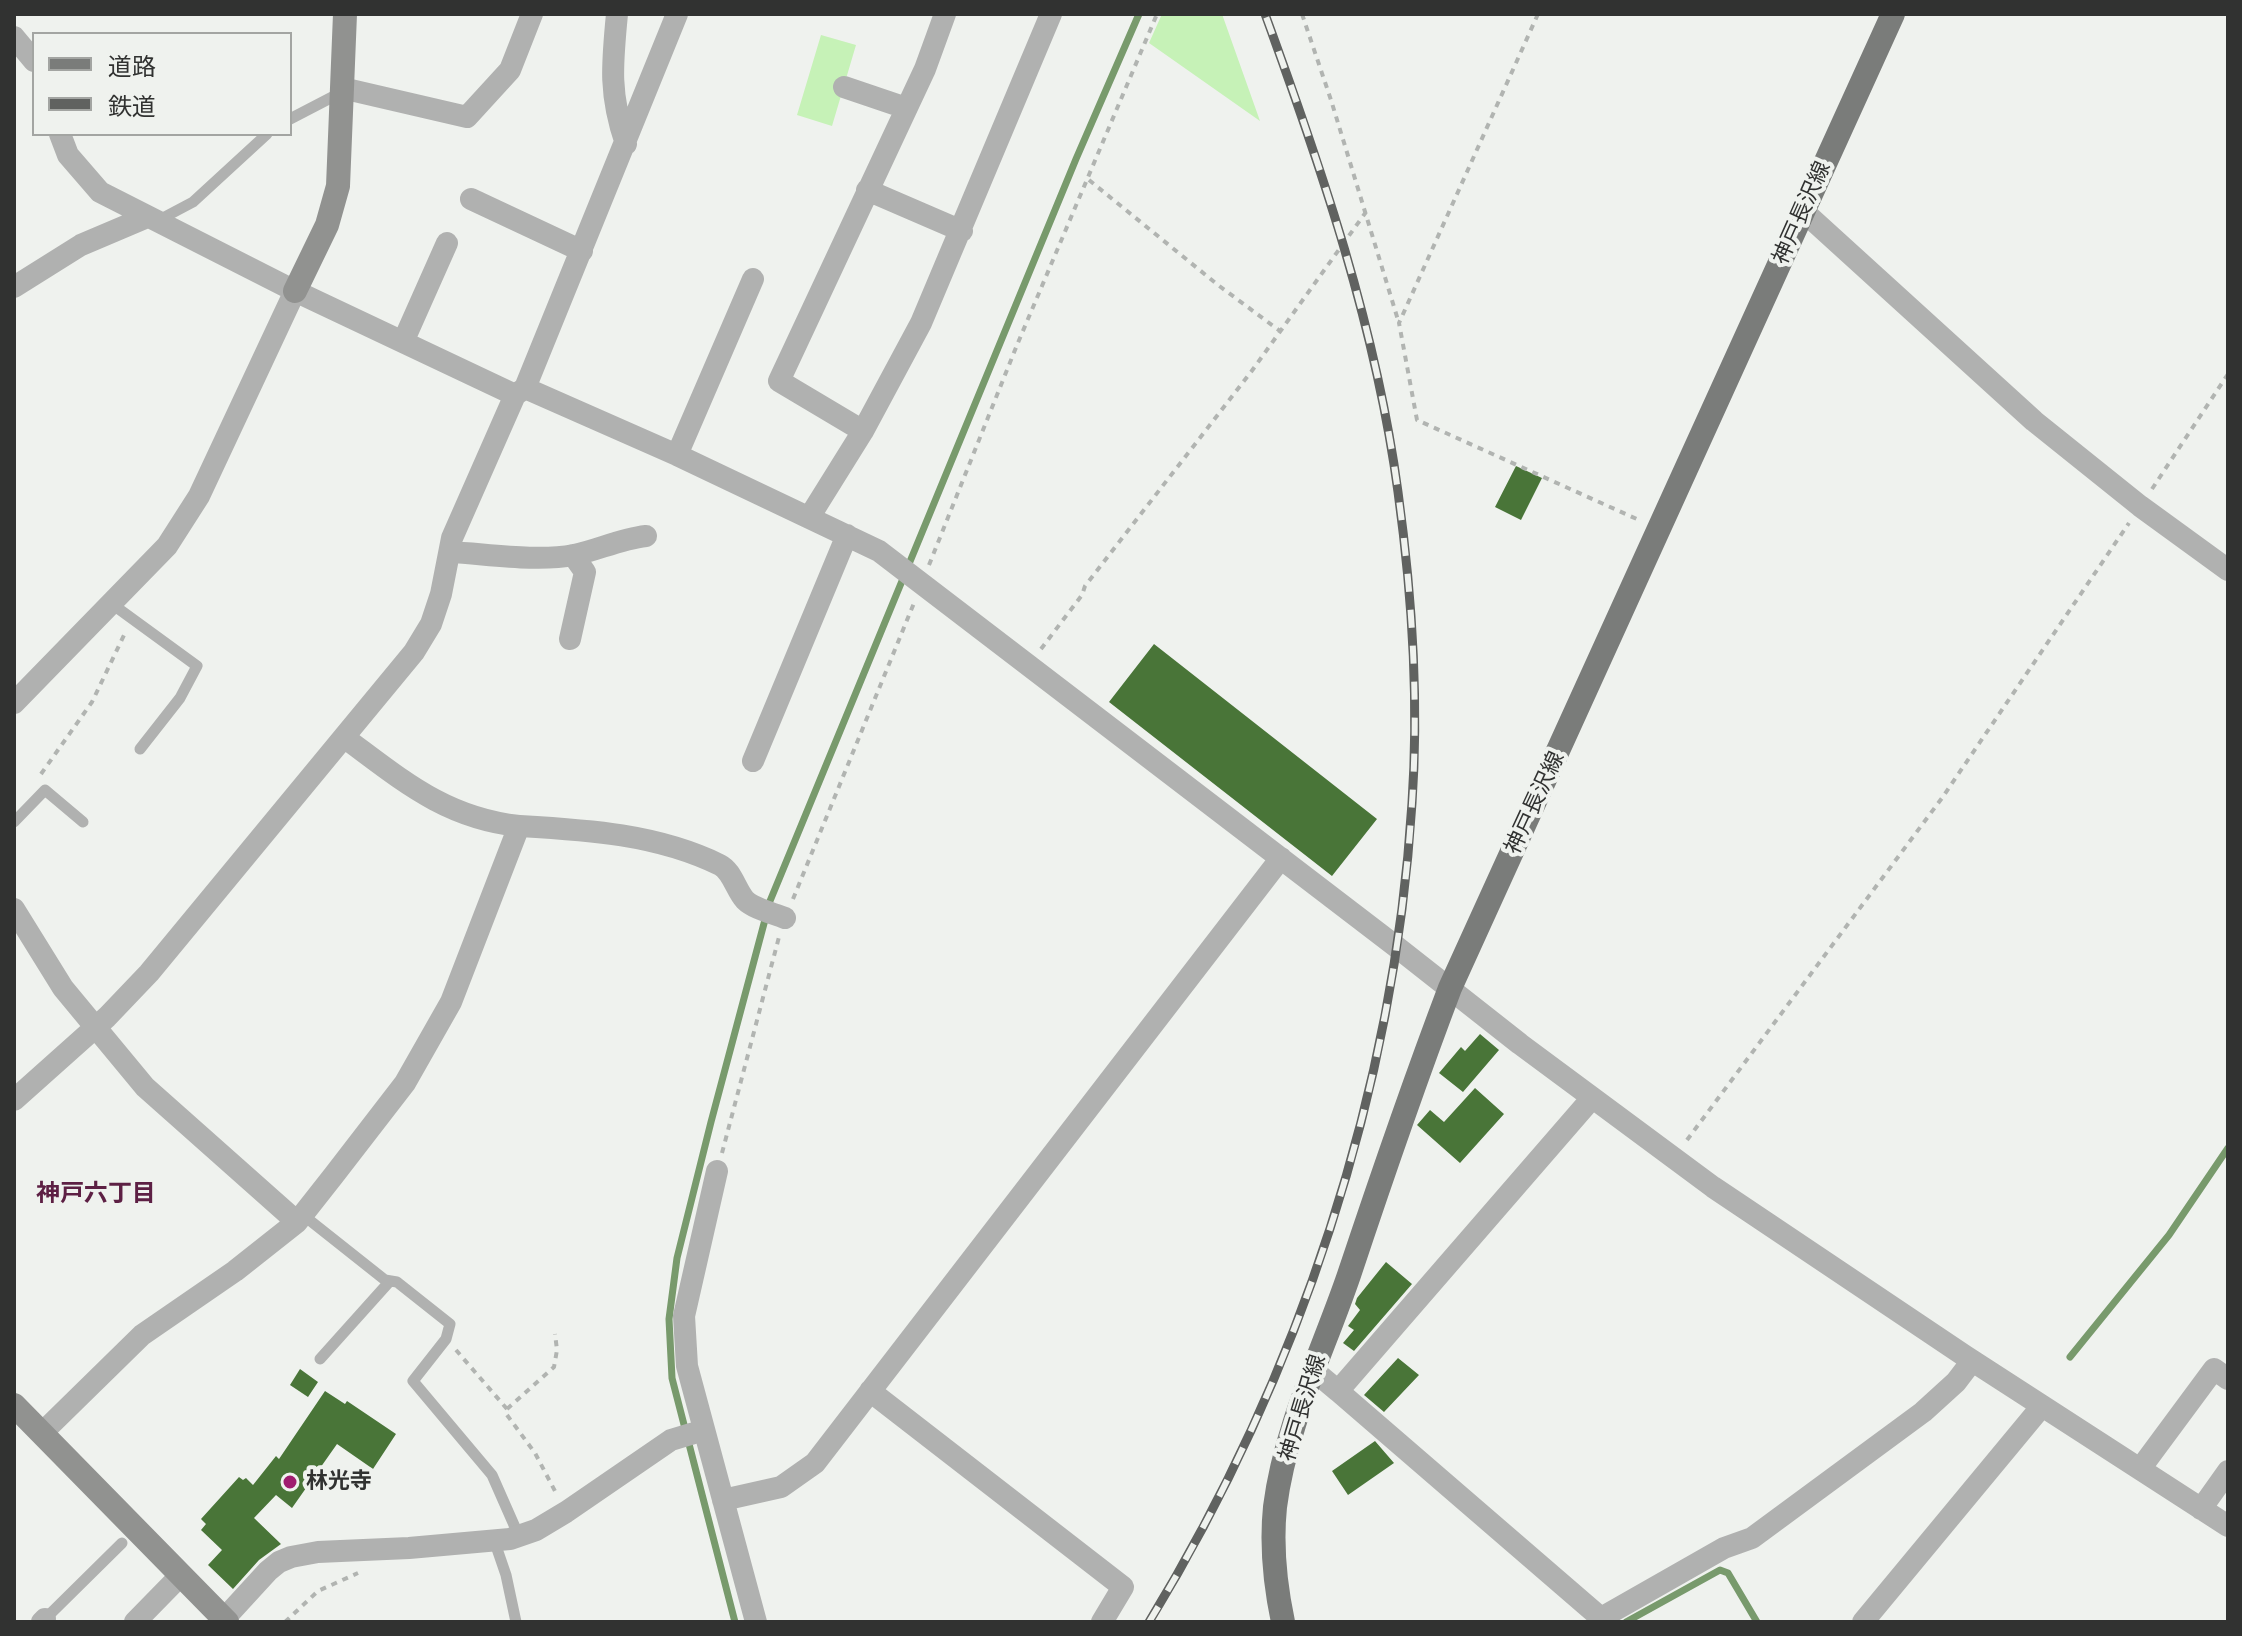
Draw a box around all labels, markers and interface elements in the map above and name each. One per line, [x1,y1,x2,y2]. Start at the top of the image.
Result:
legend [32,32,292,136]
text: 道路 [108,51,156,82]
text: 鉄道 [108,91,156,122]
street label: 神戸長沢線 [1768,157,1836,269]
street label: 神戸長沢線 [1500,748,1570,858]
district label: 神戸六丁目 [36,1180,156,1208]
street label: 神戸長沢線 [1274,1352,1332,1464]
place label: 林光寺 [306,1469,372,1495]
marker: 林光寺 [281,1473,299,1491]

